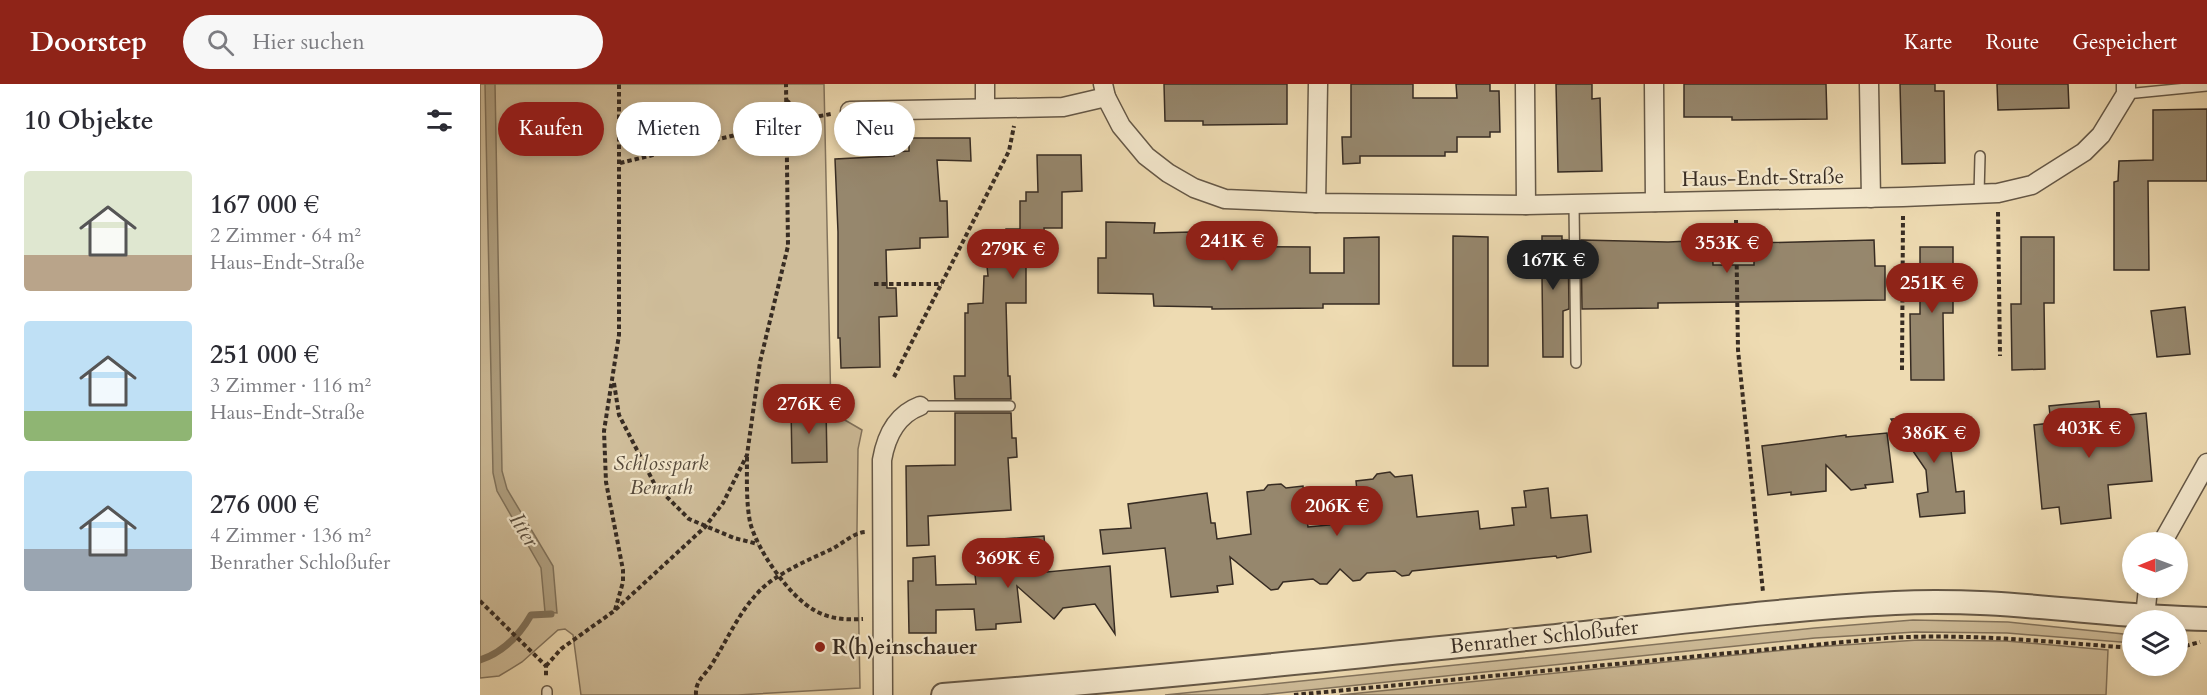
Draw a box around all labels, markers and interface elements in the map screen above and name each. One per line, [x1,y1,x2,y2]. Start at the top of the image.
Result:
search box [183,15,603,69]
text: Doorstep [30,23,147,61]
icon: search [204,26,237,59]
text: Hier suchen [252,27,365,57]
text: Karte [1904,28,1953,57]
text: Route [1986,28,2039,57]
text: Gespeichert [2072,28,2177,57]
chip: Kaufen [498,102,604,156]
chip: Mieten [616,102,721,156]
chip: Filter [733,102,822,156]
chip: Neu [834,102,915,156]
text: 10 Objekte [24,103,154,138]
icon: filters [423,104,456,137]
street label: Haus-Endt-Straße [1681,162,1845,194]
text: 167 000 € [210,187,319,222]
icon: home [72,195,144,267]
pin: 241K € [1183,221,1281,272]
text: 2 Zimmer · 64 m² [210,222,361,249]
pin: 353K € [1678,223,1776,274]
text: 241K € [1200,227,1264,254]
pin: 279K € [964,229,1062,280]
text: 353K € [1695,229,1759,256]
text: 279K € [981,235,1045,262]
pin: 167K € [1504,240,1602,291]
text: 167K € [1521,246,1585,273]
text: Haus-Endt-Straße [210,249,365,276]
pin: 251K € [1883,263,1981,314]
text: 251K € [1900,269,1964,296]
text: 251 000 € [210,337,319,372]
icon: home [72,345,144,417]
text: 3 Zimmer · 116 m² [210,372,371,399]
pin: 276K € [760,384,858,435]
text: 276K € [777,390,841,417]
text: Haus-Endt-Straße [210,399,365,426]
pin: 403K € [2040,408,2138,459]
pin: 386K € [1885,413,1983,464]
text: 403K € [2057,414,2121,441]
text: 386K € [1902,419,1966,446]
park label: Schlosspark Benrath [614,449,709,502]
pin: 206K € [1288,486,1386,537]
text: 276 000 € [210,487,319,522]
text: 206K € [1305,492,1369,519]
icon: home [72,495,144,567]
water label: Itter [502,507,546,554]
text: 4 Zimmer · 136 m² [210,522,371,549]
north arrow [2122,532,2188,598]
map controls [2122,532,2188,676]
pin: 369K € [959,538,1057,589]
text: 369K € [976,544,1040,571]
text: Benrather Schloßufer [210,549,390,576]
button: layers [2122,610,2188,676]
street label: Benrather Schloßufer [1448,613,1640,661]
place label: R(h)einschauer [832,633,978,662]
marker: R(h)einschauer [813,640,827,654]

